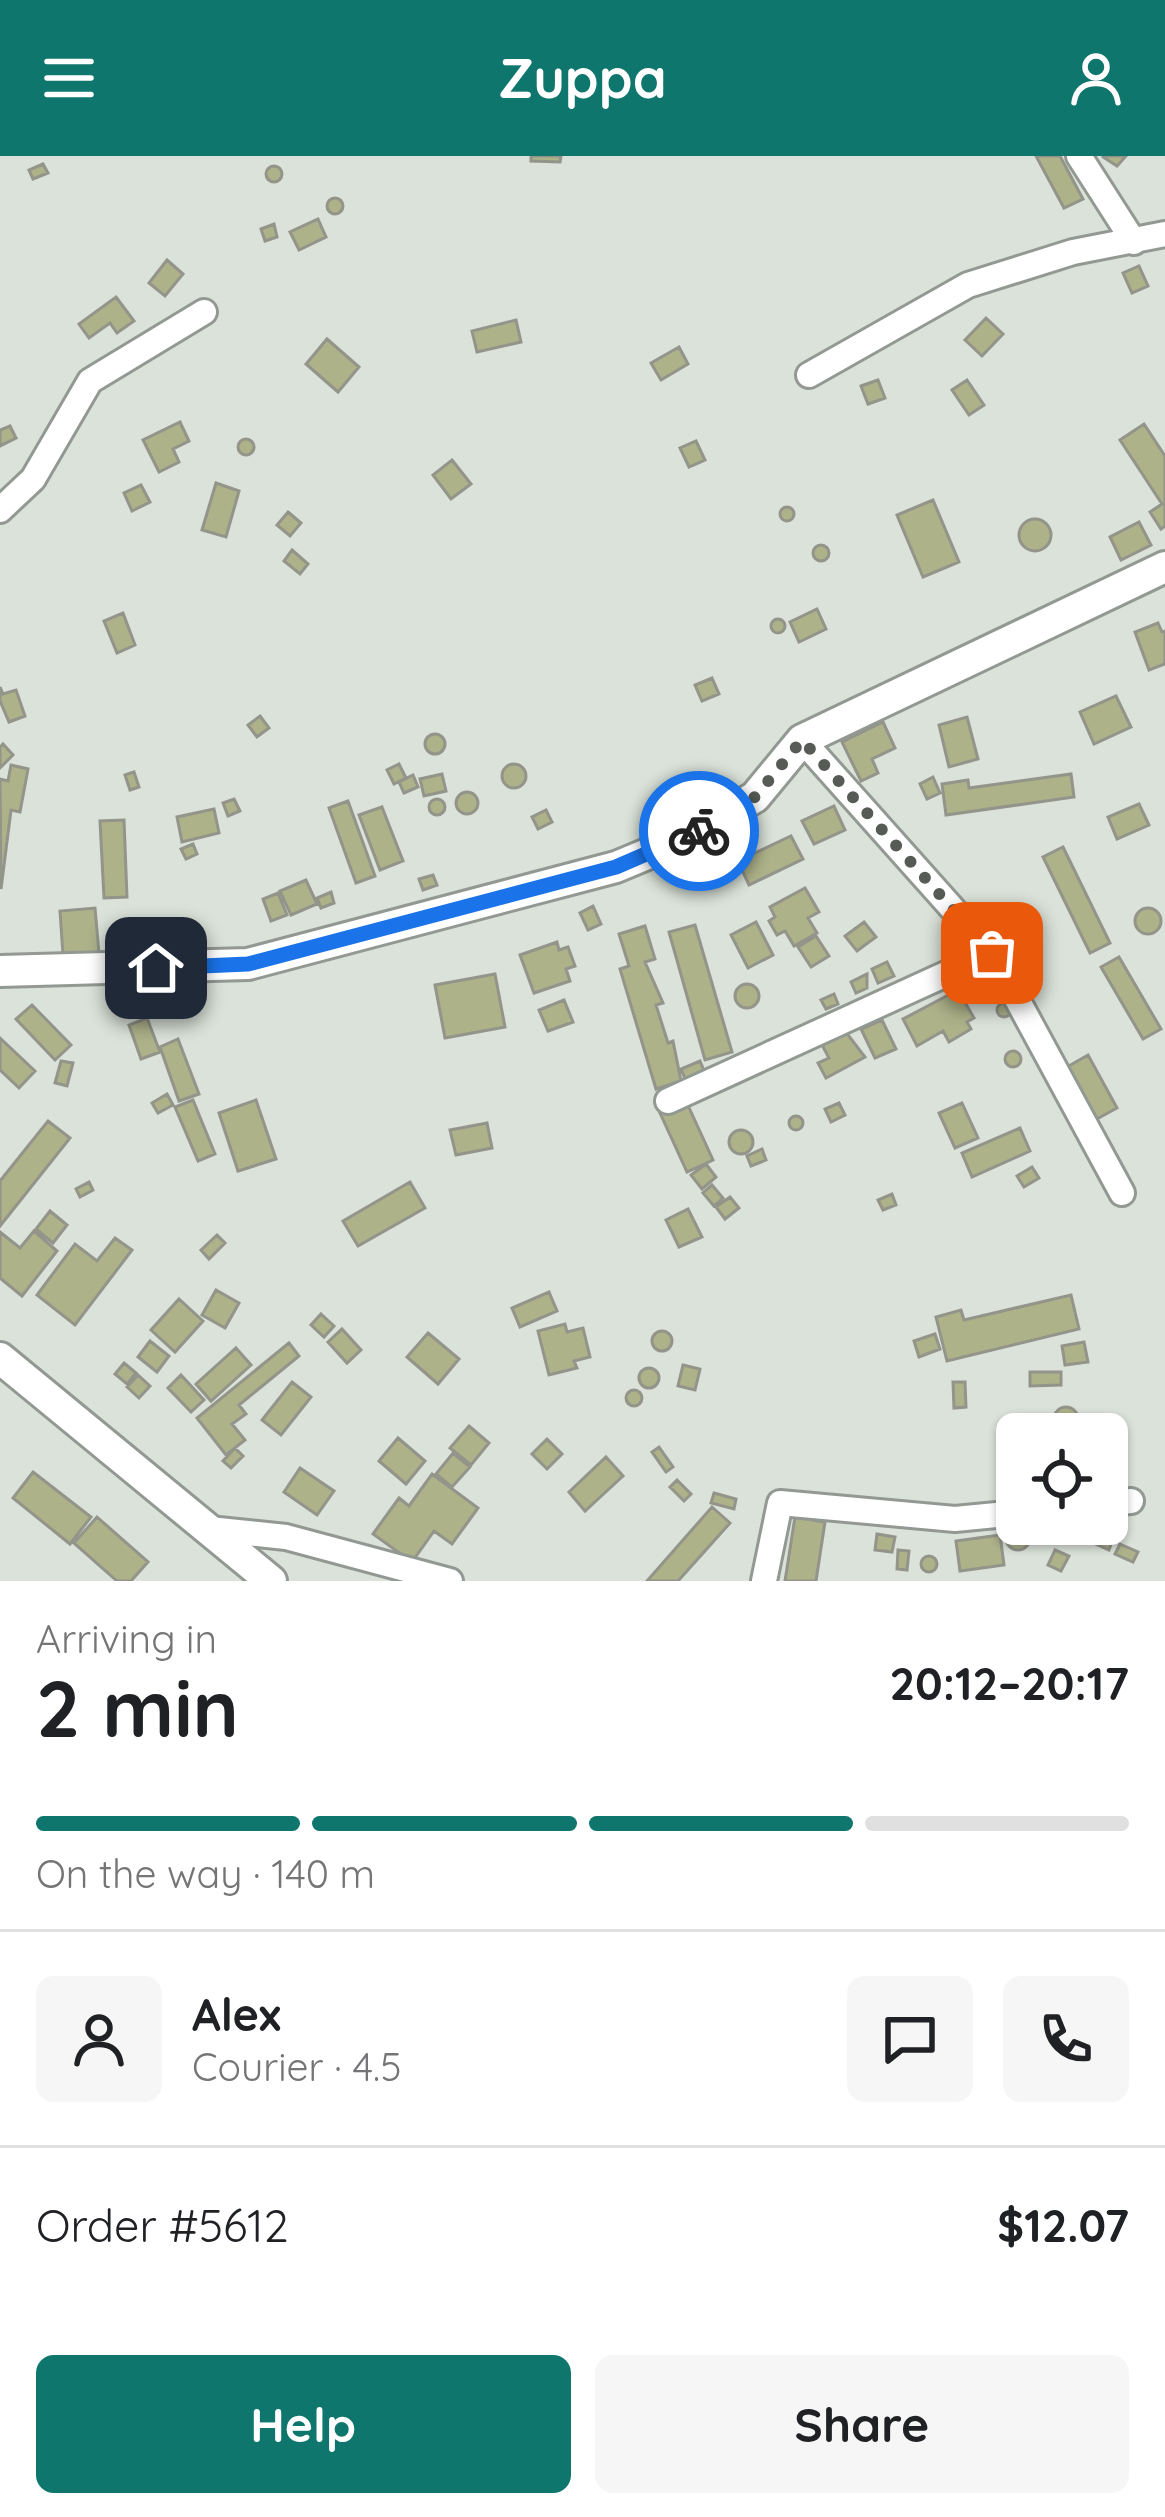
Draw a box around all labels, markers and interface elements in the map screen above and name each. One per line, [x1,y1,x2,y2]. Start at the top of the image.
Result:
text: Zuppa [498,44,667,112]
icon: menu [36,45,102,111]
icon: person [1063,45,1129,111]
courier [639,771,759,891]
icon: bike [666,798,732,864]
pin [941,902,1043,1004]
pin [105,917,207,1019]
icon: bag [959,920,1025,986]
icon: home [123,935,189,1001]
map controls [996,1413,1128,1545]
button: locate [996,1413,1128,1545]
text: Arriving in [36,1614,217,1663]
text: 20:12–20:17 [889,1655,1129,1711]
text: 2 min [36,1659,239,1757]
text: On the way · 140 m [36,1849,375,1898]
button: person [36,1976,162,2102]
button: chat [847,1976,973,2102]
button: phone [1003,1976,1129,2102]
text: Alex [192,1986,281,2042]
text: Courier · 4.5 [192,2042,401,2091]
text: Order #5612 [36,2197,289,2253]
text: $12.07 [997,2197,1129,2253]
button: Help [36,2355,571,2493]
button: Share [595,2355,1129,2493]

